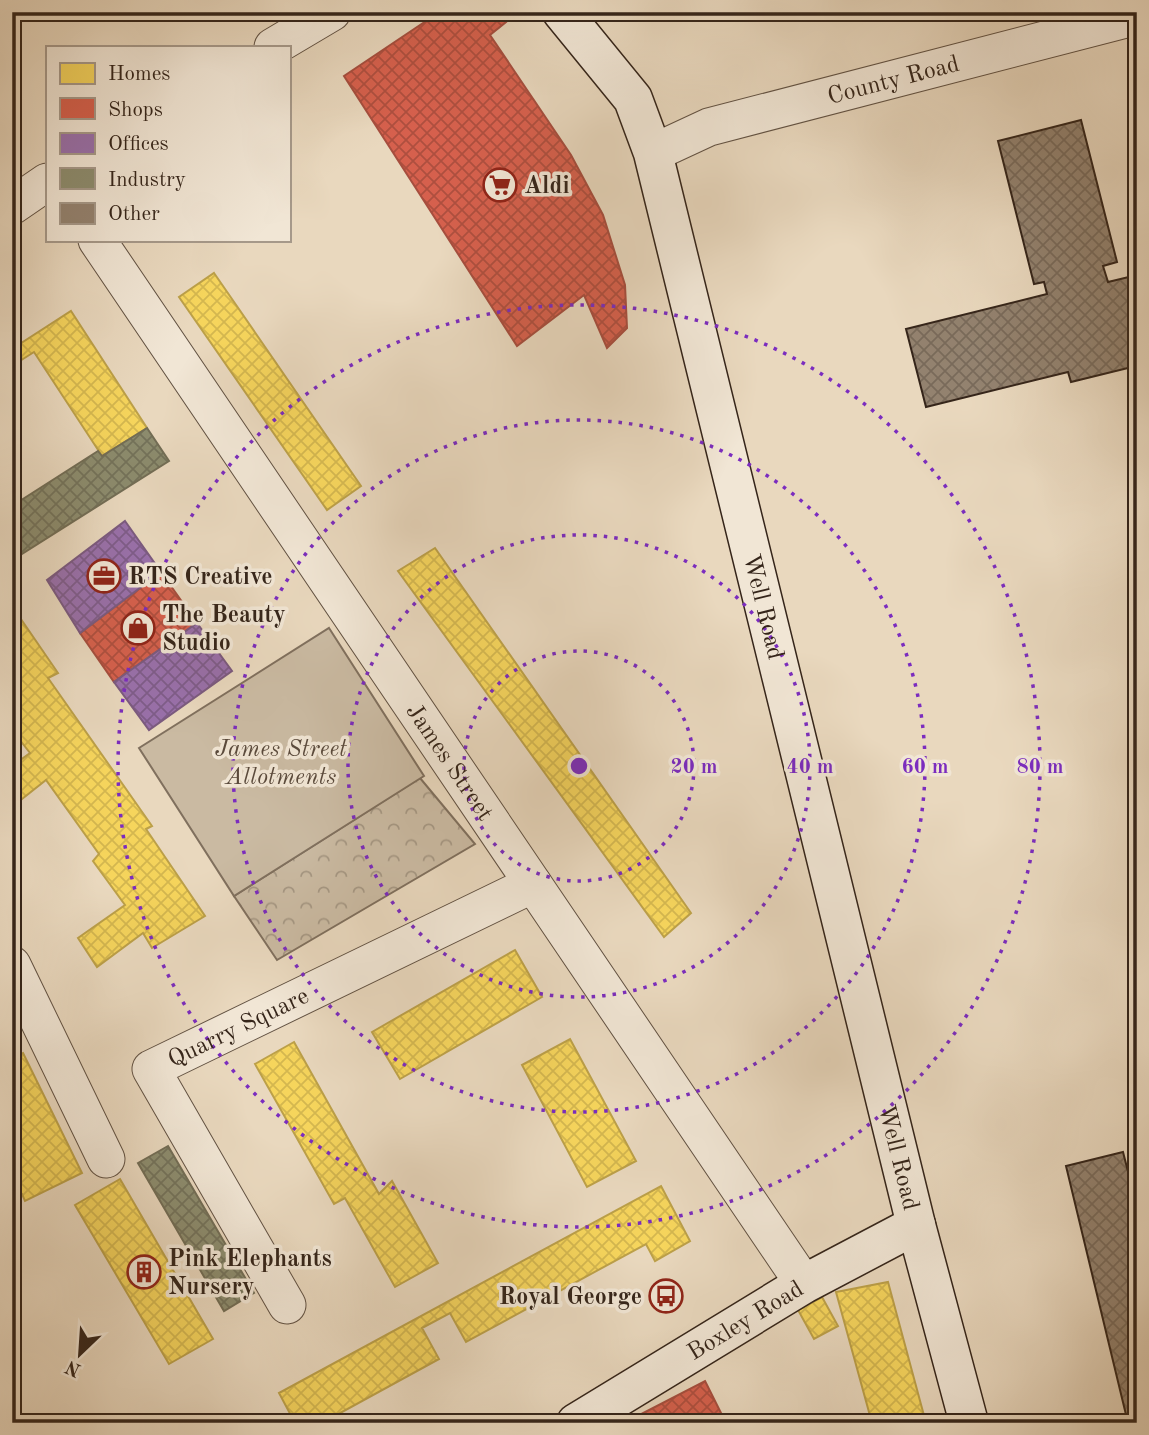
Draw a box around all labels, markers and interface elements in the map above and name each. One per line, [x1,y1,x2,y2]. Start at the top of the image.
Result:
legend [46,46,290,242]
street label: County Road [825,53,962,110]
text: Homes [108,64,170,85]
text: Shops [108,100,163,121]
text: Offices [108,134,169,155]
supermarket icon: Aldi [481,166,519,204]
text: Industry [108,170,186,191]
place label: Aldi [524,175,570,199]
text: Other [108,204,160,225]
street label: Well Road [738,552,787,662]
office icon: RTS Creative [85,557,123,595]
place label: RTS Creative [128,566,273,590]
place label: The Beauty Studio [162,604,286,656]
shop icon: The Beauty Studio [119,609,157,647]
street label: James Street [401,700,497,826]
park label: James Street Allotments [215,738,347,790]
centre of rings [567,754,591,778]
text: 20 m [670,757,718,778]
text: 40 m [786,757,834,778]
text: 60 m [901,757,949,778]
text: 80 m [1016,757,1064,778]
street label: Quarry Square [165,985,313,1073]
street label: Well Road [873,1103,922,1213]
place label: Pink Elephants Nursery [168,1248,332,1300]
building icon: Pink Elephants Nursery [125,1253,163,1291]
bus stop icon: Royal George [647,1277,685,1315]
street label: Boxley Road [684,1277,808,1366]
place label: Royal George [499,1286,642,1310]
north arrow [46,1320,116,1390]
text: N [63,1355,84,1379]

